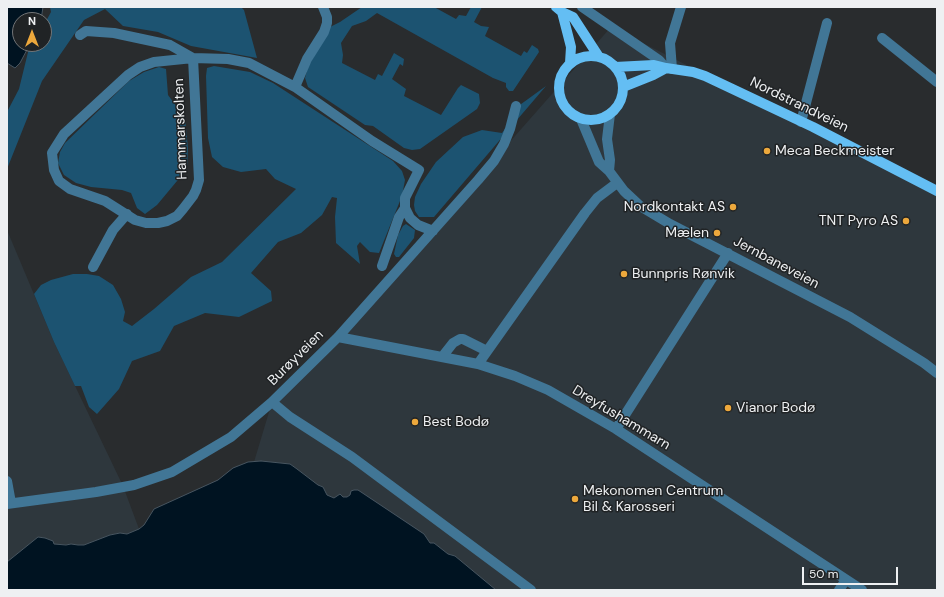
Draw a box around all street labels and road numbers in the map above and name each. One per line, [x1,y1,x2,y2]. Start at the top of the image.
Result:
street label: Nordstrandveien [747,74,851,136]
street label: Hammarskolten [171,78,191,180]
street label: Jernbaneveien [730,233,822,293]
street label: Burøyveien [265,327,327,389]
street label: Dreyfushammarn [569,382,673,454]

